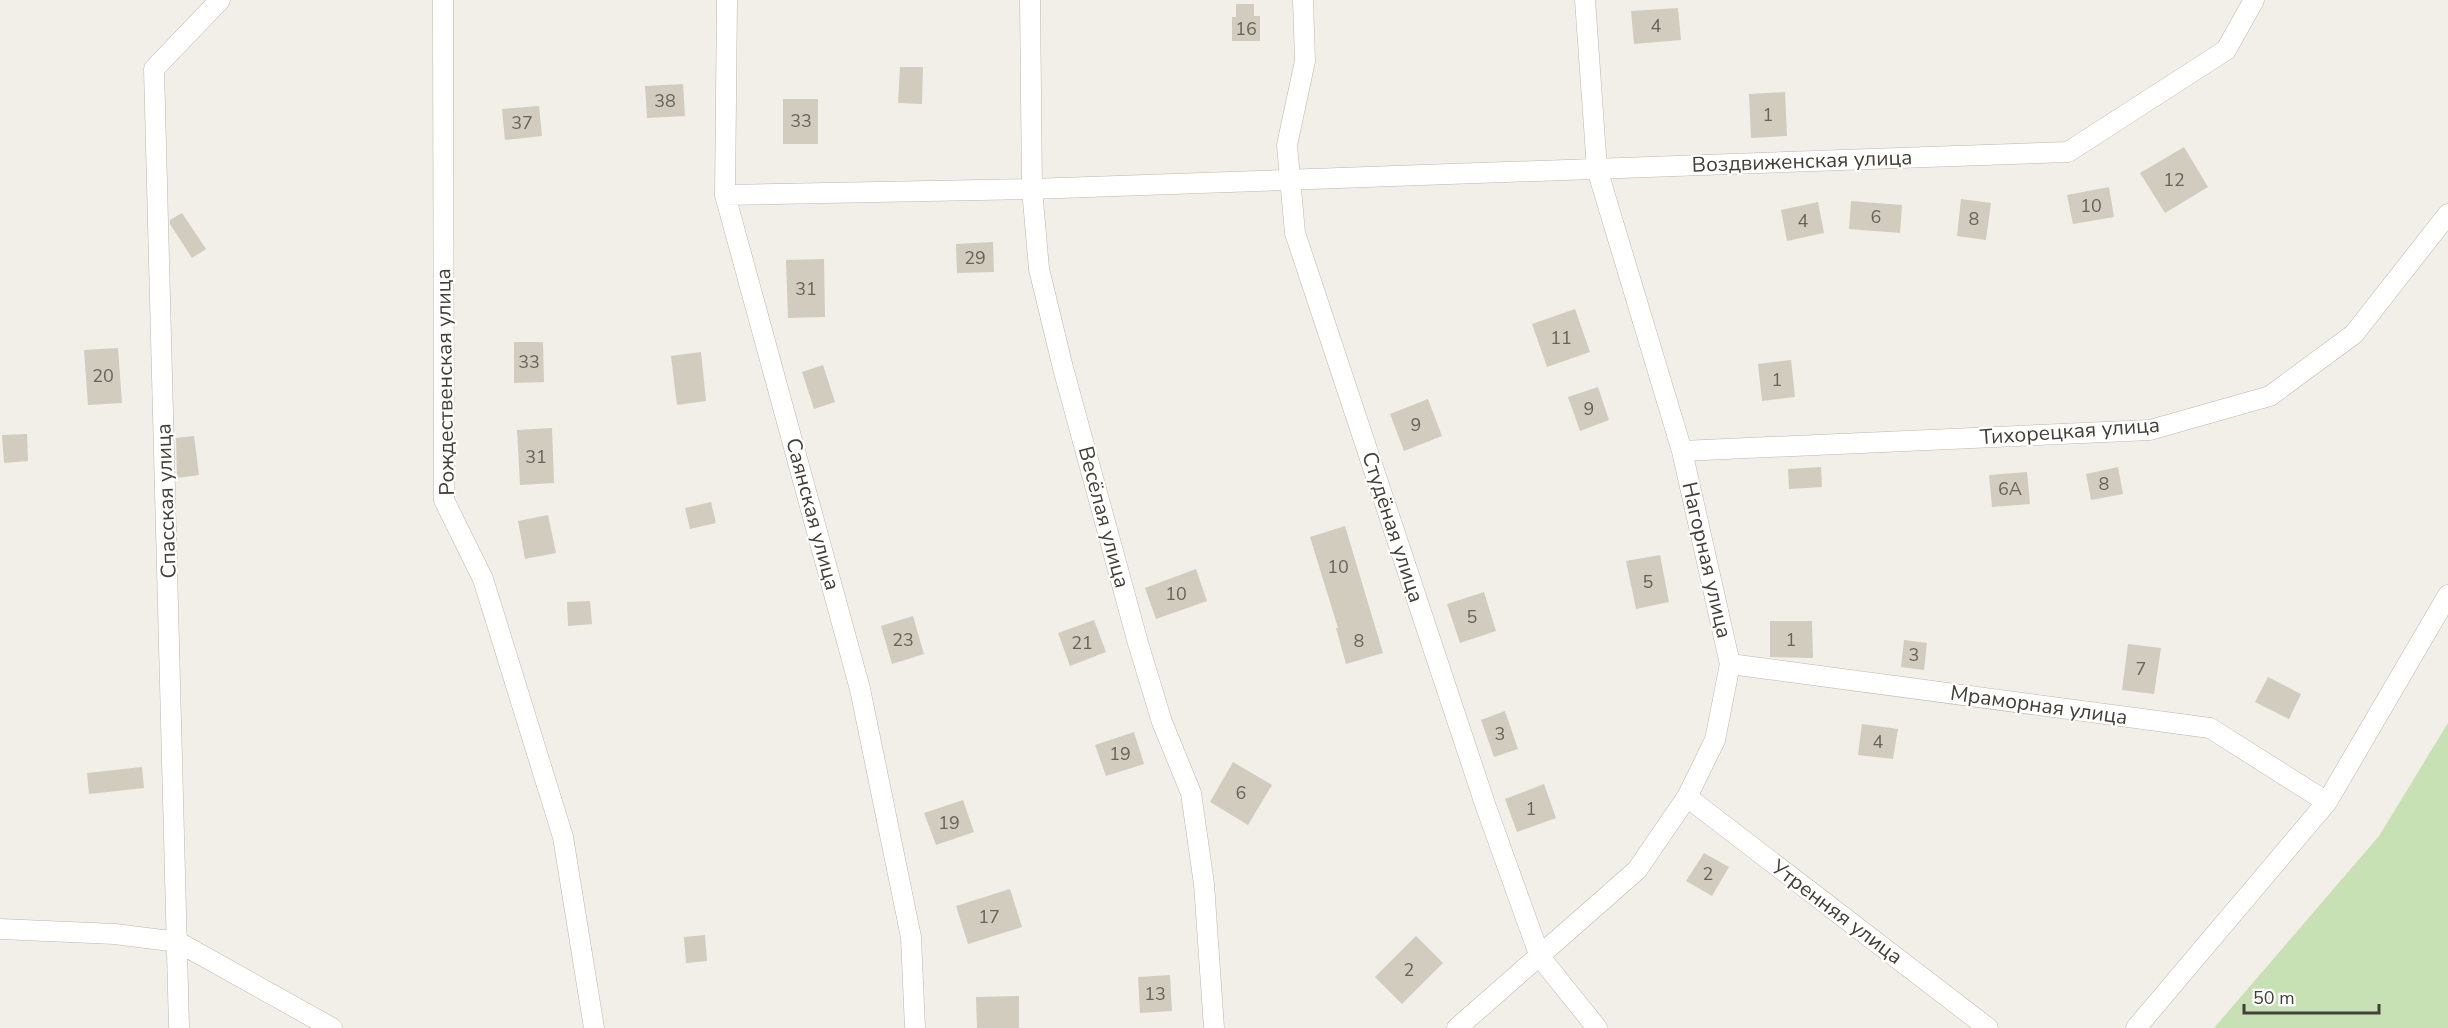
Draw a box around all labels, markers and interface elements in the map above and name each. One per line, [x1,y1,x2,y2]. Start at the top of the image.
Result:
house number: 4 [1651,14,1662,38]
house number: 16 [1235,17,1257,41]
house number: 38 [654,89,676,113]
house number: 1 [1763,103,1773,127]
house number: 33 [790,109,812,133]
house number: 37 [511,111,533,135]
street label: Воздвиженская улица [1691,143,1913,179]
house number: 12 [2163,168,2185,192]
house number: 10 [2080,194,2102,218]
house number: 6 [1871,205,1881,229]
house number: 8 [1969,207,1979,231]
house number: 4 [1798,209,1809,233]
house number: 29 [964,246,986,270]
street label: Рождественская улица [429,268,461,496]
house number: 31 [795,277,817,301]
house number: 11 [1550,326,1572,350]
house number: 33 [518,350,540,374]
house number: 20 [92,364,114,388]
house number: 1 [1772,368,1782,392]
house number: 9 [1584,397,1594,421]
street label: Тихорецкая улица [1979,411,2161,451]
house number: 9 [1411,413,1421,437]
street label: Спасская улица [149,423,183,579]
street label: Саянская улица [779,435,847,593]
street label: Весёлая улица [1072,443,1136,591]
house number: 31 [525,445,547,469]
street label: Студёная улица [1355,448,1431,606]
house number: 8 [2099,472,2109,496]
house number: 6А [1998,477,2022,501]
street label: Нагорная улица [1675,479,1739,641]
house number: 10 [1327,555,1349,579]
house number: 5 [1643,570,1653,594]
house number: 10 [1165,582,1187,606]
house number: 5 [1467,605,1477,629]
house number: 23 [892,628,914,652]
house number: 1 [1786,628,1796,652]
house number: 8 [1354,629,1364,653]
house number: 21 [1071,631,1093,655]
house number: 3 [1909,643,1919,667]
house number: 7 [2136,657,2146,681]
street label: Мраморная улица [1948,679,2130,731]
house number: 3 [1495,722,1505,746]
house number: 4 [1873,730,1884,754]
house number: 19 [1109,742,1131,766]
house number: 6 [1236,781,1246,805]
house number: 1 [1526,797,1536,821]
house number: 19 [938,811,960,835]
street label: Утренняя улица [1765,853,1908,971]
house number: 2 [1703,862,1713,886]
house number: 17 [978,905,1000,929]
house number: 2 [1404,958,1414,982]
scale bar [2244,977,2379,1015]
house number: 13 [1144,982,1166,1006]
text: 50 m [2253,986,2295,1010]

